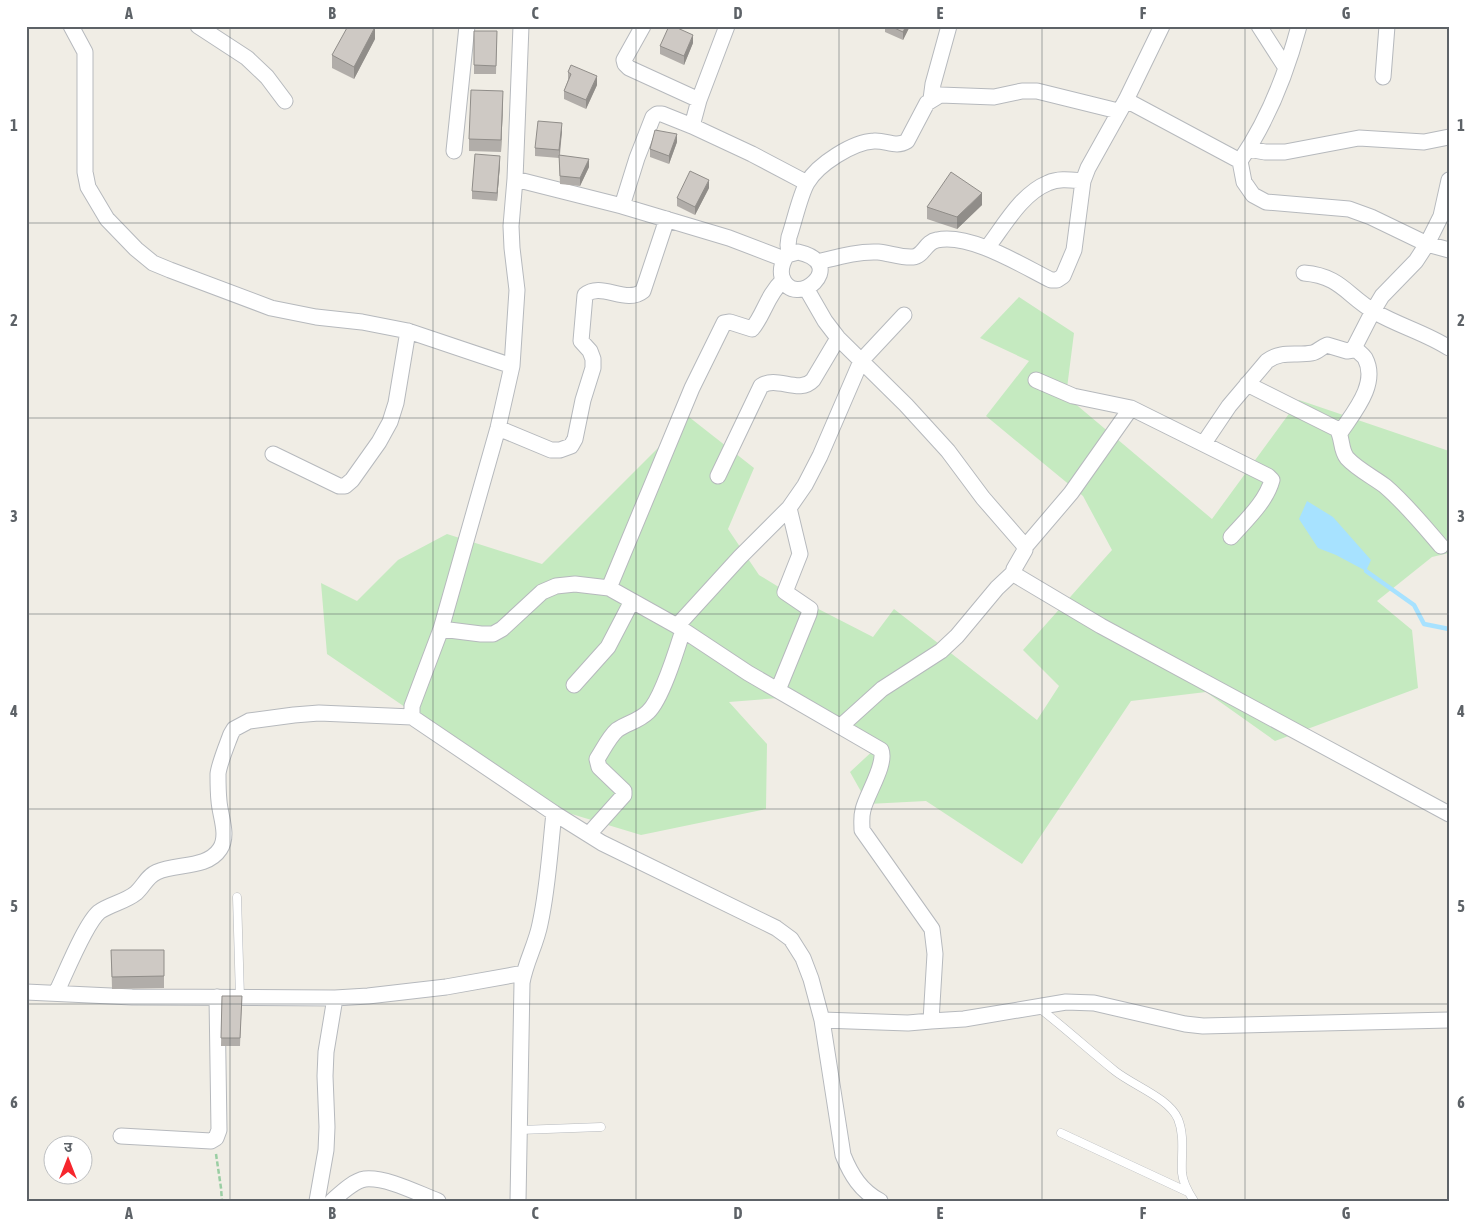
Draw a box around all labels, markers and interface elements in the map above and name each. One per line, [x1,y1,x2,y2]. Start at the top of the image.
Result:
text: A [124,4,133,22]
text: B [328,4,336,22]
text: C [531,4,539,22]
text: D [734,4,743,22]
text: E [937,4,944,22]
text: F [1140,4,1147,22]
text: G [1342,4,1351,22]
text: 1 [10,116,18,134]
text: 1 [1457,116,1465,134]
text: 2 [10,311,18,329]
text: 2 [1457,311,1465,329]
text: 3 [10,507,18,525]
text: 3 [1457,507,1465,525]
text: 4 [9,702,18,720]
text: 4 [1456,702,1465,720]
text: 5 [10,897,18,915]
text: 5 [1457,897,1465,915]
text: 6 [10,1093,18,1111]
text: 6 [1457,1093,1465,1111]
north arrow [42,1134,92,1184]
text: उ [64,1139,73,1155]
text: A [124,1204,133,1222]
text: B [328,1204,336,1222]
text: C [531,1204,539,1222]
text: D [734,1204,743,1222]
text: E [937,1204,944,1222]
text: F [1140,1204,1147,1222]
text: G [1342,1204,1351,1222]

